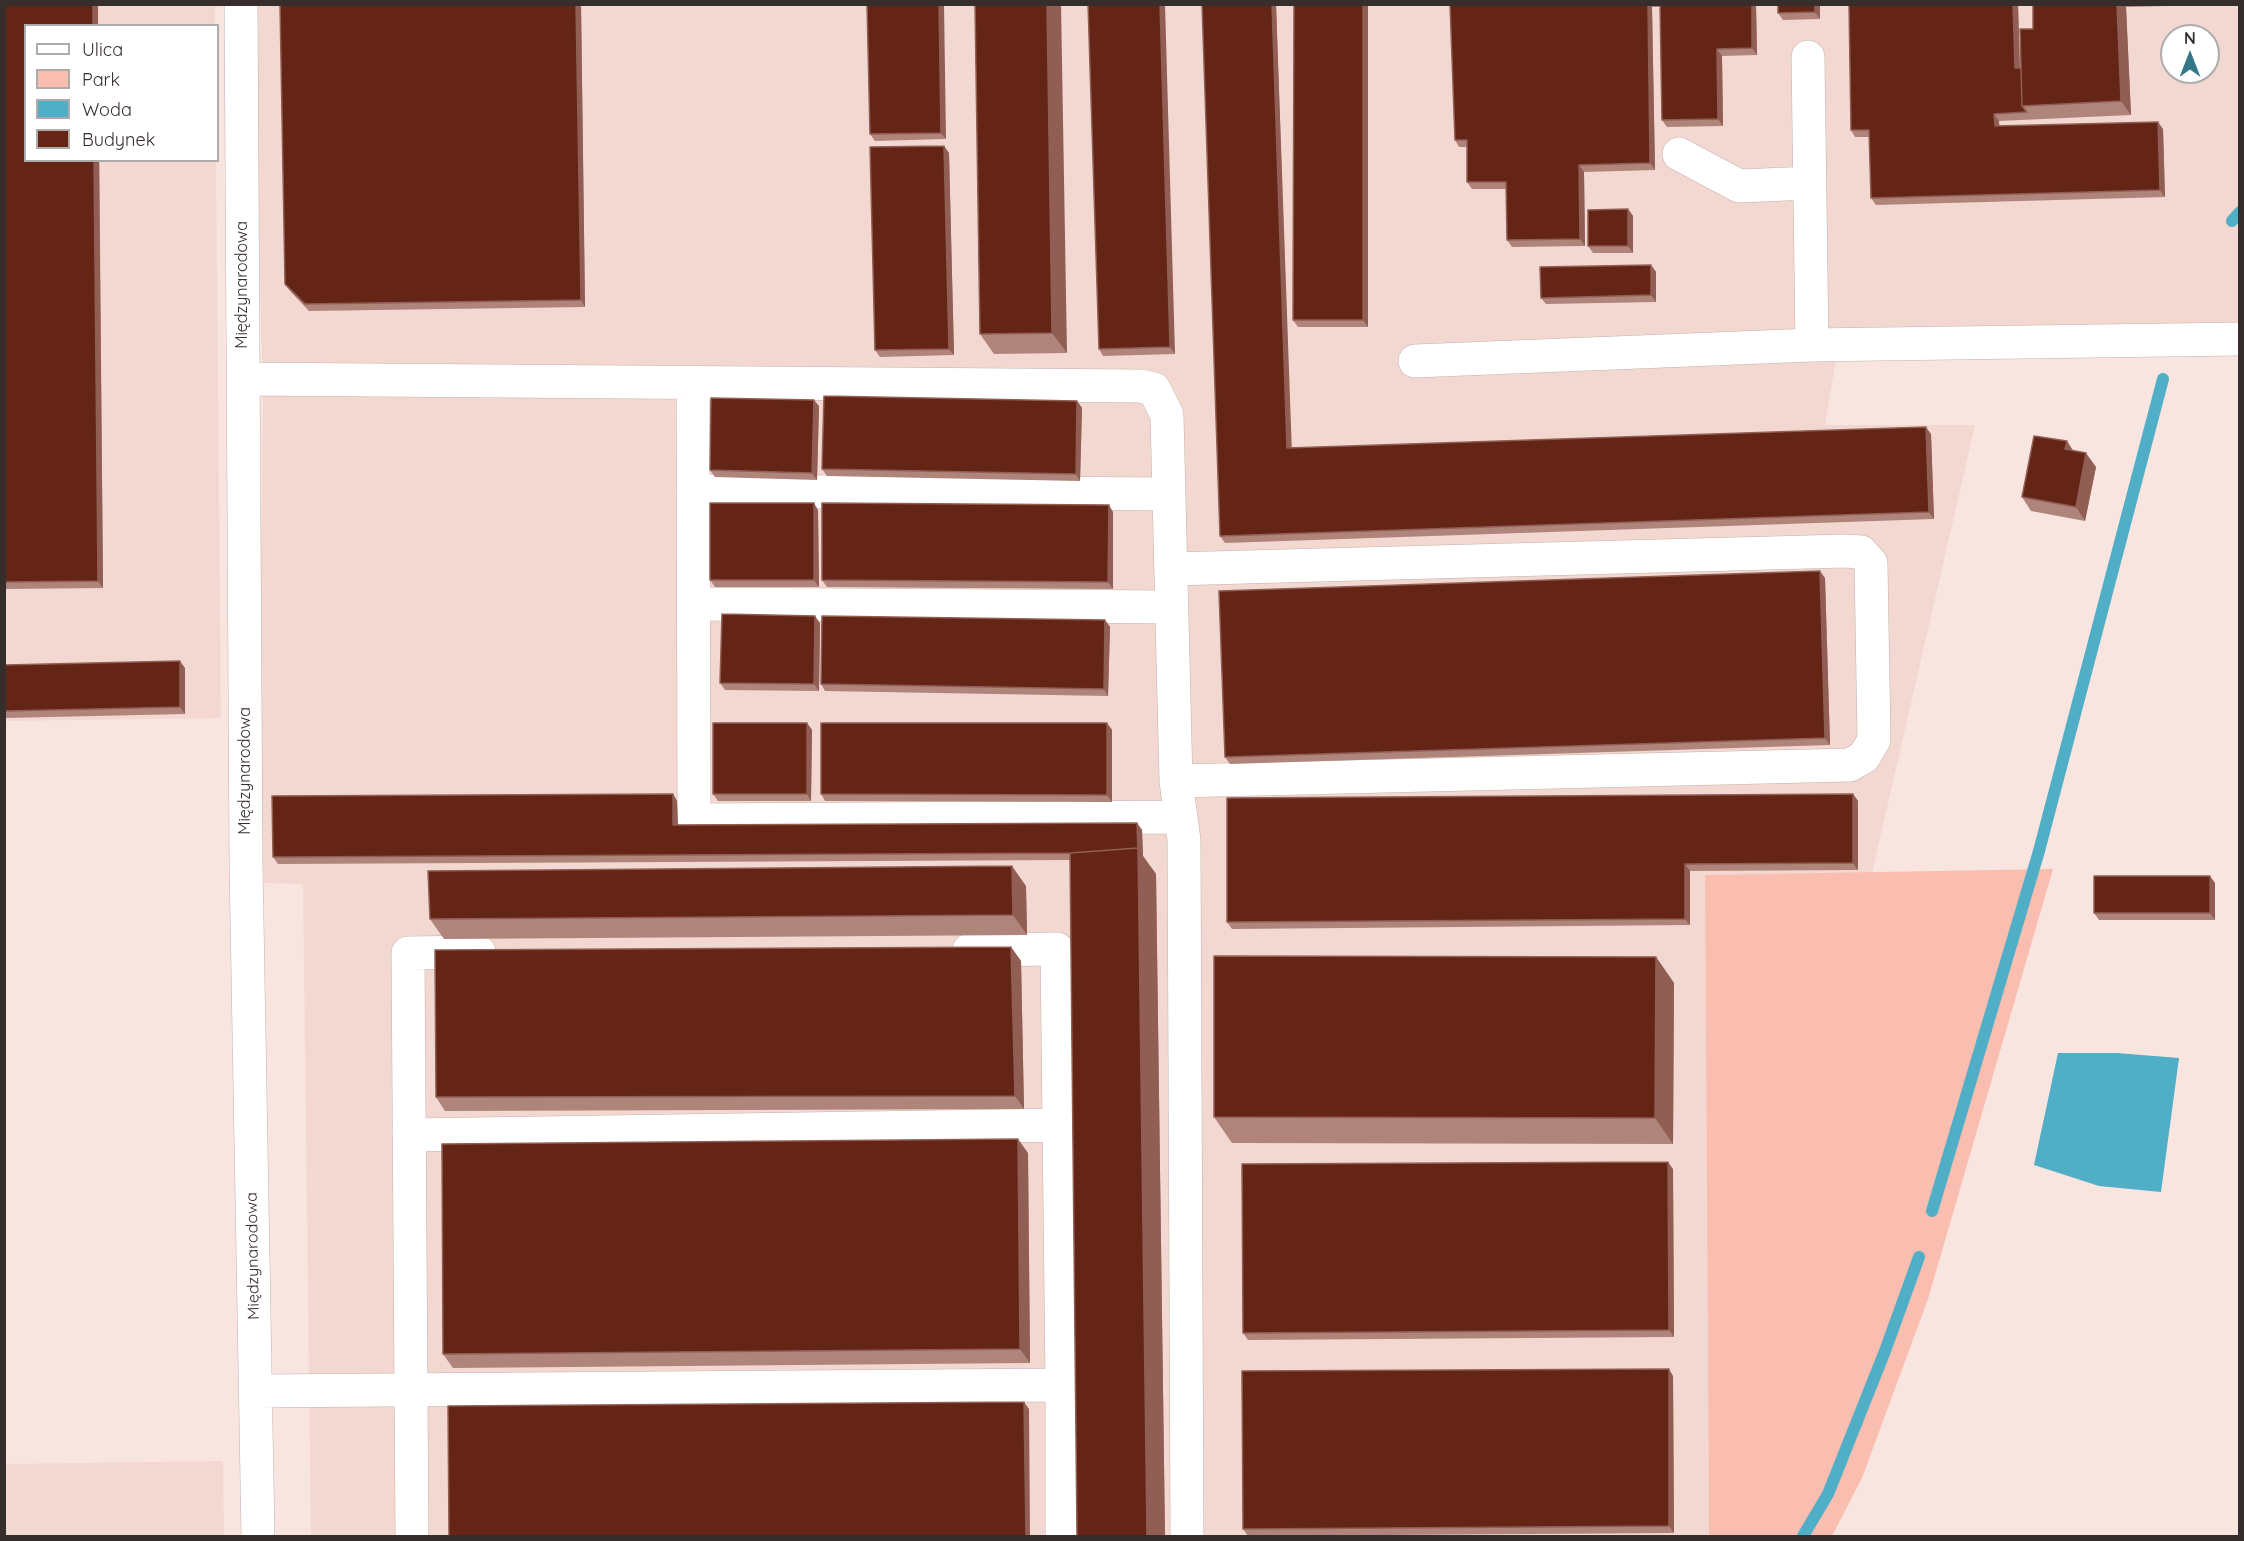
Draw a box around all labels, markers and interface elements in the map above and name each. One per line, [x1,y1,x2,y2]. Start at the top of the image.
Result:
legend [24,24,219,162]
north arrow [2160,24,2220,84]
text: N [2184,28,2196,48]
text: Ulica [82,38,123,61]
text: Park [82,68,120,91]
text: Woda [82,98,132,121]
text: Budynek [82,128,155,151]
street label: Międzynarodowa [232,221,252,349]
street label: Międzynarodowa [235,707,255,835]
street label: Międzynarodowa [242,1192,264,1320]

